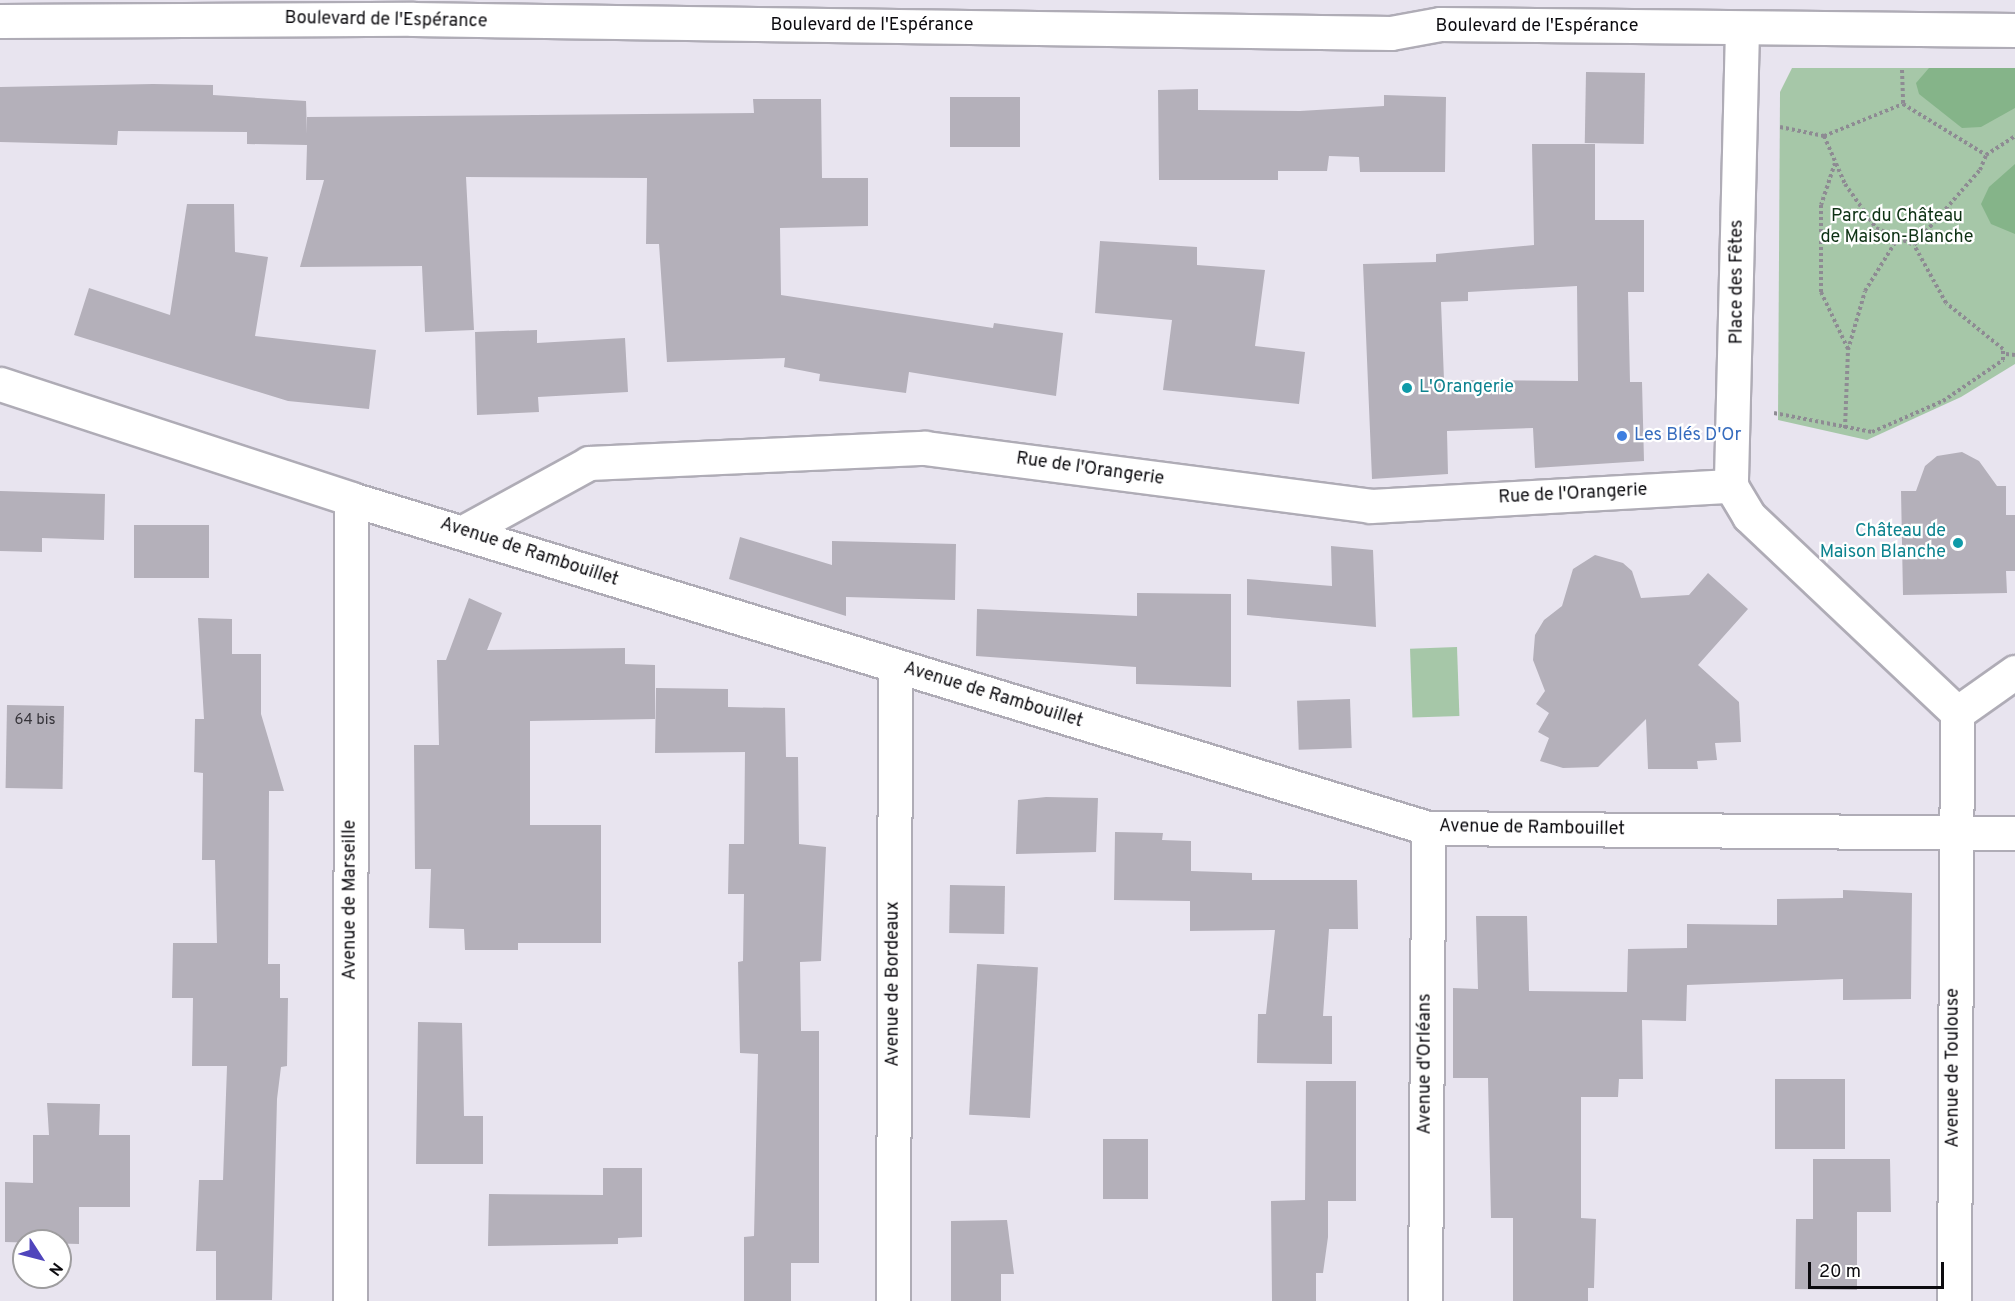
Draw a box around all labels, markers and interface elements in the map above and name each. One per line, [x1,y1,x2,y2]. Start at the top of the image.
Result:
street label: Boulevard de l'Espérance [284,8,488,34]
street label: Boulevard de l'Espérance [771,15,973,37]
street label: Boulevard de l'Espérance [1436,16,1638,38]
park label: Parc du Château de Maison-Blanche [1820,207,1974,250]
street label: Place des Fêtes [1727,220,1749,344]
place label: L'Orangerie [1419,377,1514,399]
marker: L'Orangerie [1400,381,1414,395]
place label: Les Blés D'Or [1634,425,1741,447]
marker: Les Blés D'Or [1615,429,1629,443]
street label: Rue de l'Orangerie [1015,449,1165,491]
street label: Rue de l'Orangerie [1498,480,1648,510]
street label: Avenue de Rambouillet [437,514,621,592]
place label: Château de Maison Blanche [1820,522,1946,564]
marker: Château de Maison Blanche [1951,536,1965,550]
street label: Avenue de Rambouillet [901,658,1085,734]
house number: 64 bis [14,712,56,730]
street label: Avenue de Rambouillet [1439,817,1625,841]
street label: Avenue de Marseille [340,820,362,980]
street label: Avenue de Bordeaux [883,901,905,1067]
street label: Avenue de Toulouse [1943,988,1965,1148]
street label: Avenue d'Orléans [1415,993,1437,1135]
north arrow [12,1229,72,1289]
scale bar [1811,1250,1948,1288]
text: N [43,1258,66,1279]
text: 20 m [1819,1261,1861,1284]

